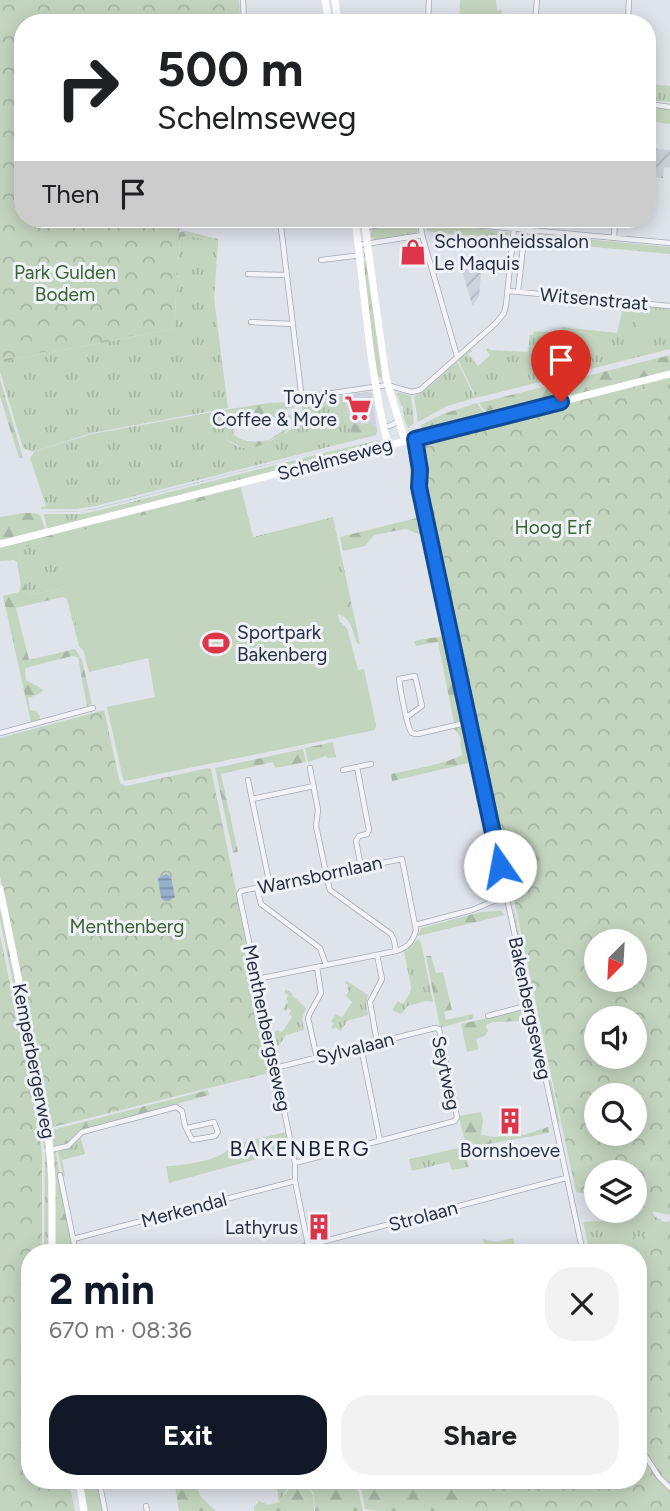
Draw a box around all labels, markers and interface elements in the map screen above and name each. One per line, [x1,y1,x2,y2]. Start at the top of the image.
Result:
text: 500 m [157,39,303,98]
icon: right [42,42,133,133]
text: Schelmseweg [157,99,357,137]
icon: arrive [114,175,152,213]
text: Then [42,178,100,210]
place label: Schoonheidssalon Le Maquis [434,230,589,275]
shop icon: Schoonheidssalon Le Maquis [398,237,428,267]
park label: Park Gulden Bodem [14,261,116,306]
street label: Witsenstraat [539,283,649,315]
pin [531,330,591,402]
icon: arrive [542,341,580,379]
place label: Tony's Coffee & More [212,386,337,431]
supermarket icon: Tony's Coffee & More [343,393,373,423]
street label: Schelmseweg [275,433,395,485]
park label: Hoog Erf [515,516,591,539]
place label: Sportpark Bakenberg [237,621,327,666]
sports icon: Sportpark Bakenberg [201,628,231,658]
position arrow [463,829,537,903]
street label: Warnsbornlaan [256,851,384,899]
park label: Menthenberg [70,915,184,938]
north arrow [584,929,648,992]
map controls [584,929,647,1223]
street label: Bakenbergseweg [504,934,556,1082]
street label: Menthenbergseweg [238,942,296,1114]
street label: Kemperbergerweg [8,981,60,1141]
button: sound [584,1006,647,1069]
street label: Sylvalaan [314,1027,396,1069]
street label: Seytweg [427,1034,465,1112]
button: search [584,1083,647,1146]
building icon: Bornshoeve [495,1106,525,1136]
district label: BAKENBERG [230,1136,370,1161]
place label: Bornshoeve [460,1139,560,1162]
button: layers [584,1160,647,1223]
street label: Merkendal [139,1188,229,1232]
street label: Strolaan [386,1196,460,1236]
building icon: Lathyrus [304,1212,334,1242]
place label: Lathyrus [225,1216,298,1239]
text: 2 min [49,1264,155,1315]
button: close [545,1267,619,1341]
text: 670 m · 08:36 [49,1316,192,1344]
button: Exit [49,1395,327,1475]
button: Share [341,1395,619,1475]

